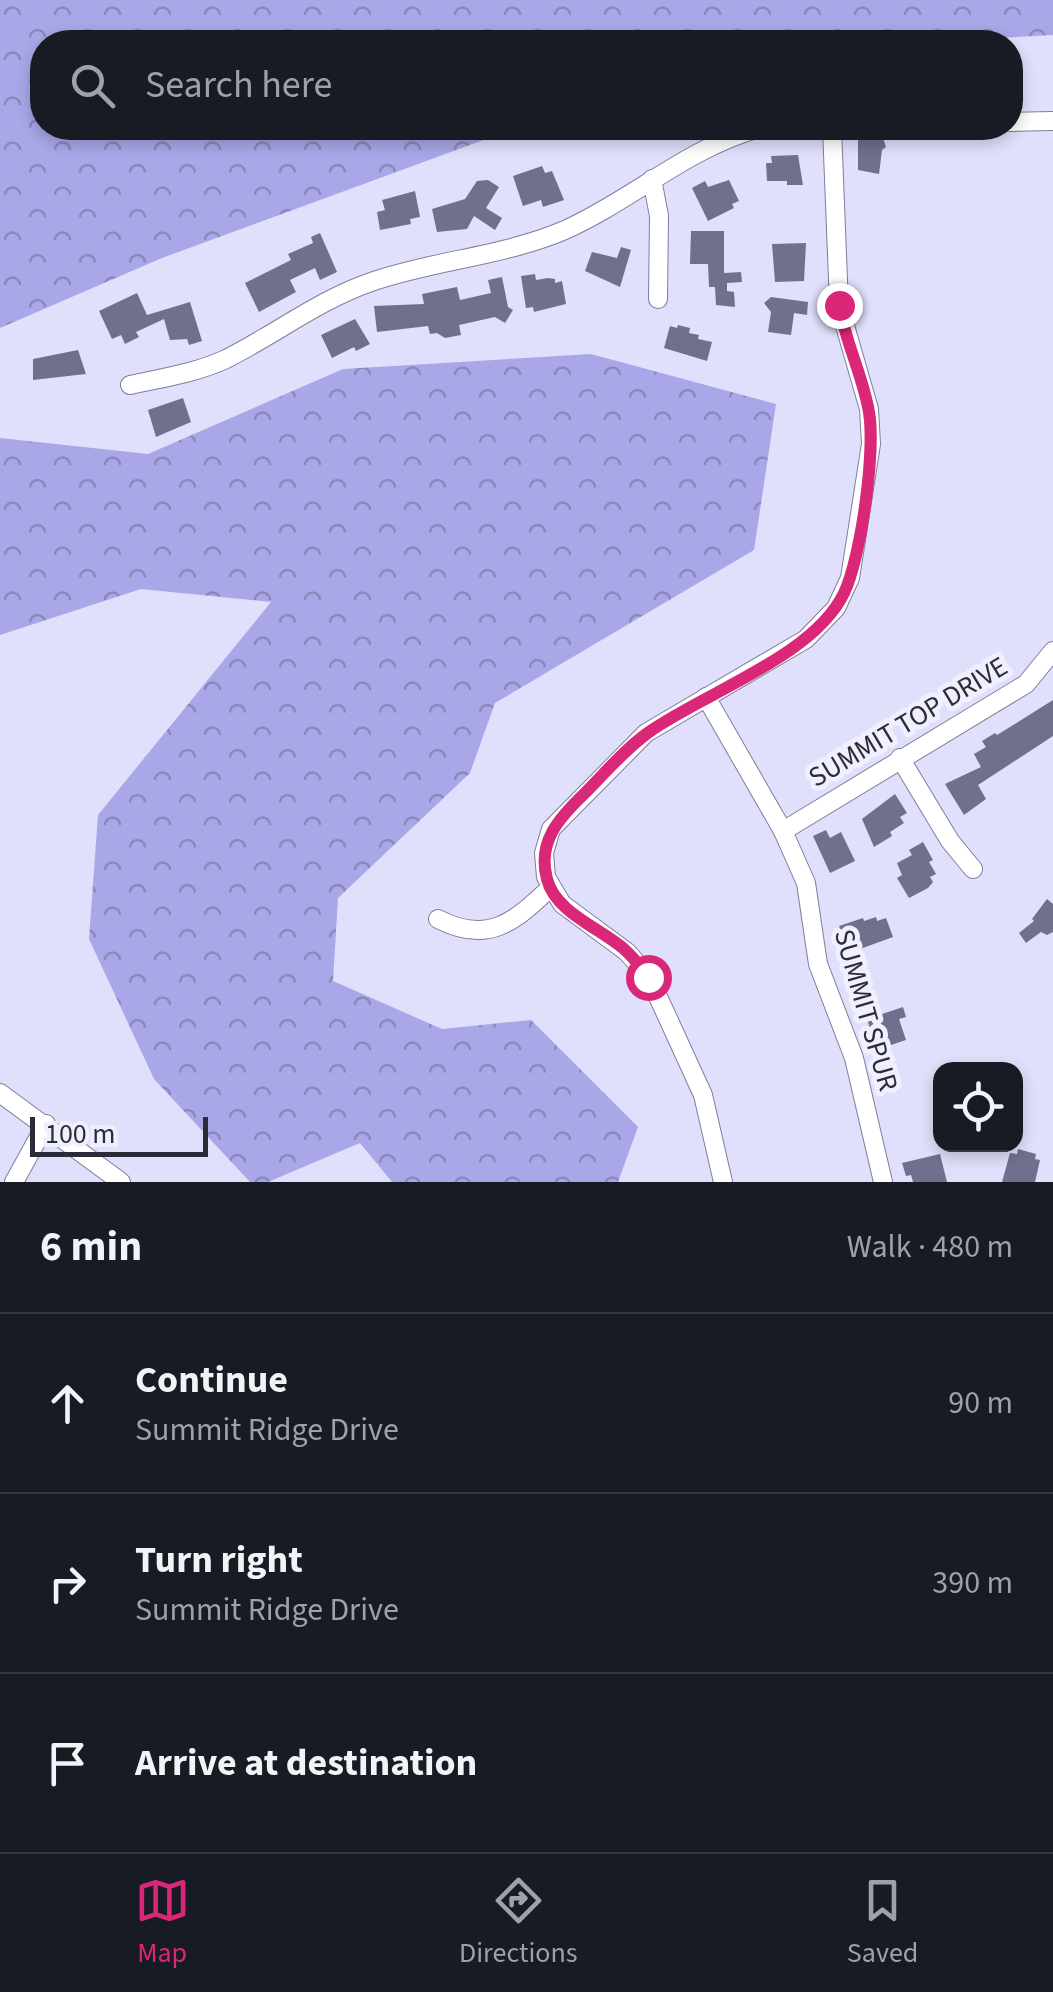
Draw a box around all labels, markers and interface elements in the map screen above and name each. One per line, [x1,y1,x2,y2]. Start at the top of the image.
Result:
search box [30,30,1023,140]
icon: search [65,58,120,113]
text: Search here [145,58,332,112]
route end [817,283,863,329]
street label: SUMMIT TOP DRIVE [801,647,1015,797]
street label: SUMMIT SPUR [824,924,908,1096]
route start [626,955,672,1001]
map controls [933,1062,1023,1152]
button: locate [933,1062,1023,1152]
scale bar [30,1112,208,1156]
text: 100 m [45,1114,116,1154]
text: 6 min [40,1217,142,1277]
text: Walk · 480 m [847,1224,1013,1270]
text: Continue [135,1353,288,1407]
icon: ahead [40,1376,95,1431]
text: 90 m [948,1380,1013,1426]
text: Summit Ridge Drive [135,1407,399,1453]
text: Turn right [135,1533,303,1587]
icon: right [40,1556,95,1611]
text: 390 m [932,1560,1013,1606]
text: Summit Ridge Drive [135,1587,399,1633]
icon: arrive [40,1736,95,1791]
text: Arrive at destination [135,1736,477,1790]
tab: Map [135,1873,190,1973]
tab: Directions [459,1873,578,1973]
tab: Saved [847,1873,918,1973]

